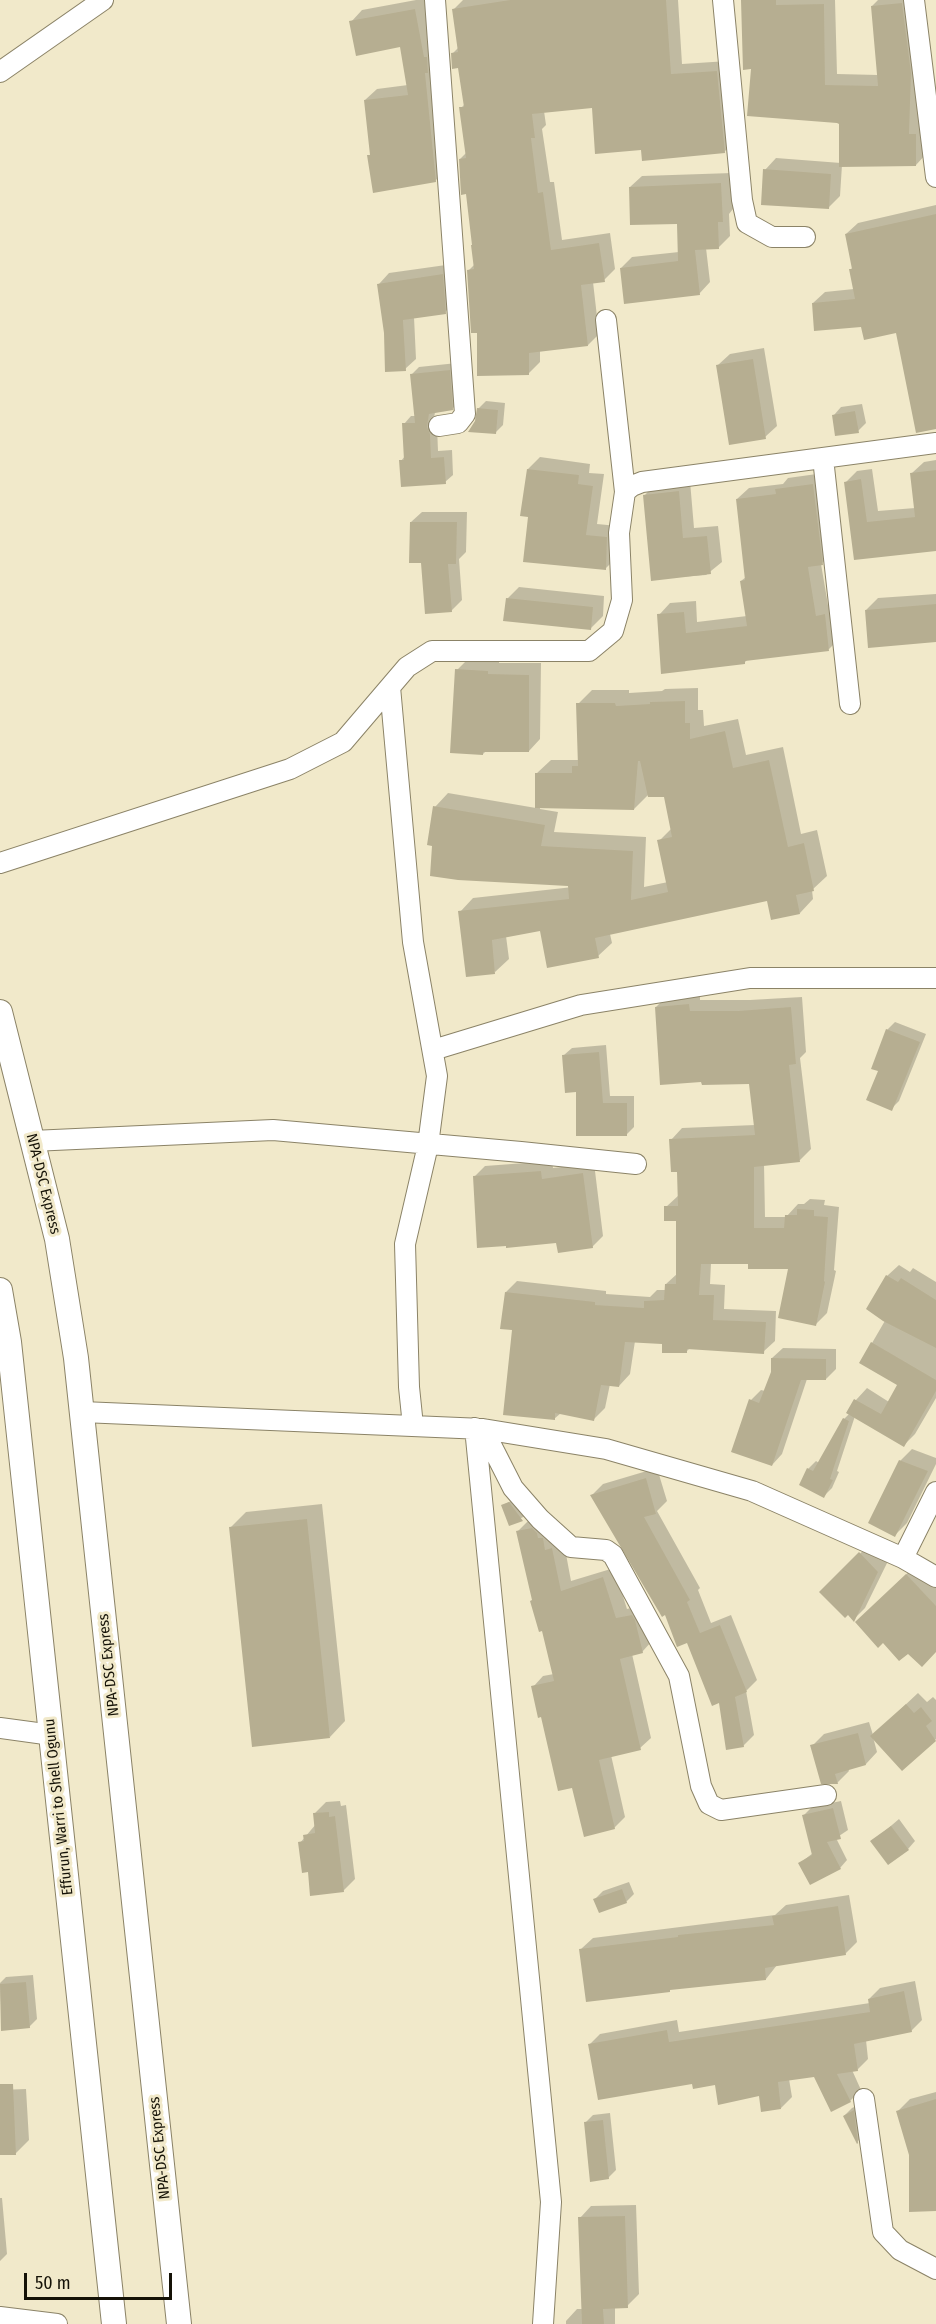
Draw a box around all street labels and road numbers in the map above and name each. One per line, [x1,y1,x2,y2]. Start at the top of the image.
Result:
street label: NPA-DSC Express [22,1132,64,1236]
street label: NPA-DSC Express [95,1613,123,1717]
street label: Effurun, Warri to Shell Ogunu [41,1718,77,1896]
street label: NPA-DSC Express [146,2096,174,2200]

